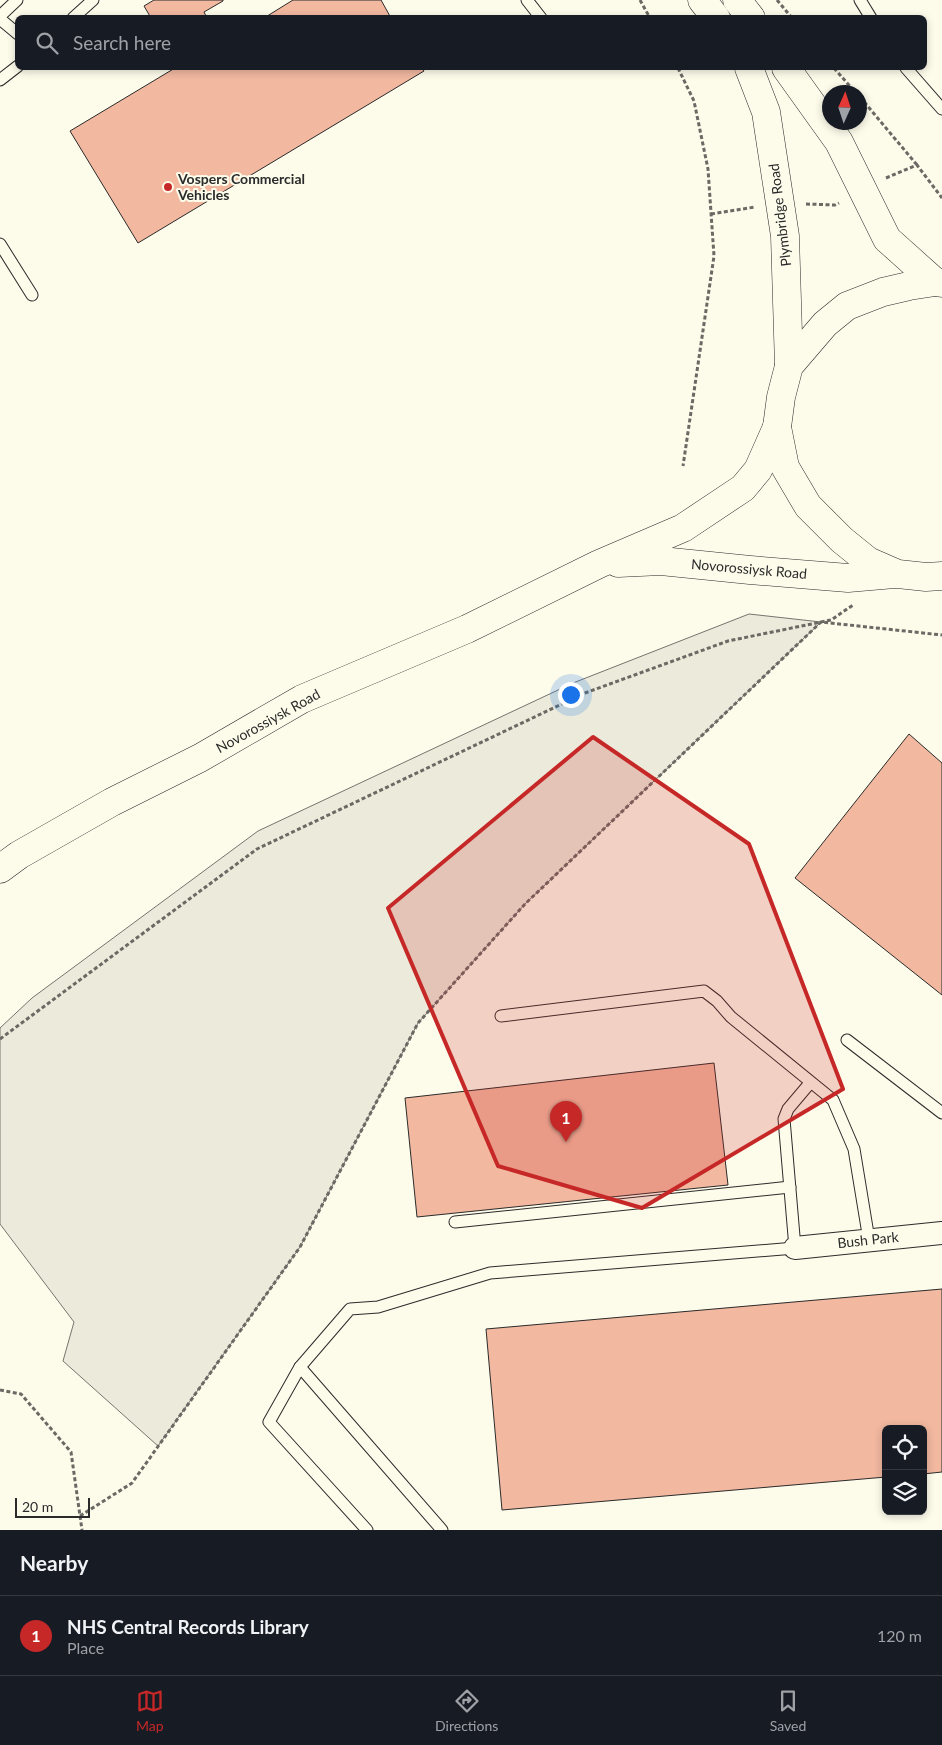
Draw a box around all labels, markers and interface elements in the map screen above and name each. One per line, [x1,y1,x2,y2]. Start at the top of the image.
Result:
search box [15,15,927,70]
icon: search [33,29,61,57]
text: Search here [73,31,171,54]
north arrow [822,85,867,130]
street label: Plymbridge Road [765,163,794,268]
place label: Vospers Commercial Vehicles [177,170,305,203]
marker: Vospers Commercial Vehicles [162,181,174,193]
street label: Novorossiysk Road [690,555,808,582]
your location [558,682,584,708]
street label: Novorossiysk Road [213,685,323,756]
pin: 1 [550,1101,582,1142]
street label: Bush Park [836,1228,900,1251]
map controls [882,1425,927,1515]
button: locate [882,1425,927,1470]
button: layers [882,1470,927,1515]
scale bar [15,1495,90,1518]
text: 20 m [22,1498,53,1515]
text: Nearby [20,1550,88,1575]
text: NHS Central Records Library [67,1615,309,1638]
text: 1 [31,1626,41,1645]
text: 120 m [877,1626,922,1645]
text: Place [67,1638,104,1657]
tab: Map [136,1687,164,1734]
tab: Directions [435,1687,498,1734]
tab: Saved [770,1687,806,1734]

